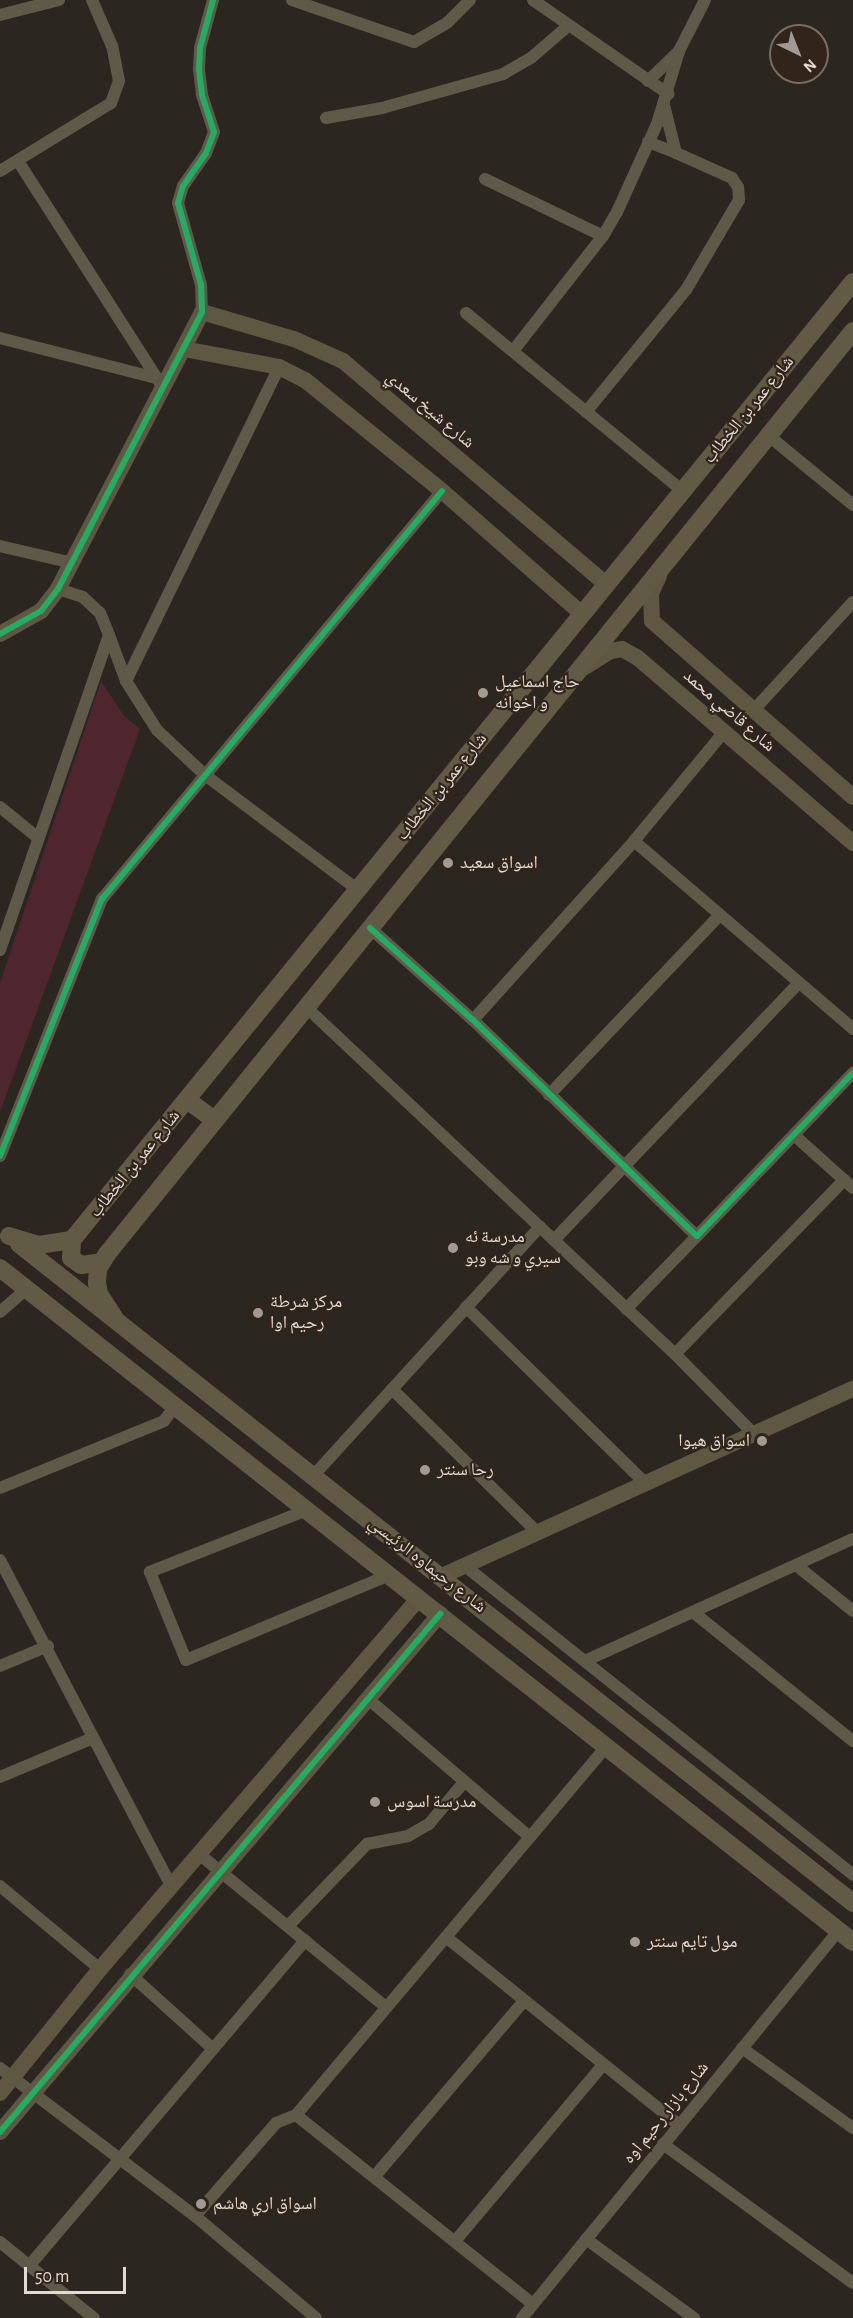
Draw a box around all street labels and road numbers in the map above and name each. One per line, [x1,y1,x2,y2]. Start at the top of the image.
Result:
street label: شارع عمر بن الخطاب [699,352,799,468]
street label: شارع شيخ سعدي [381,367,479,453]
street label: شارع قاضي محمد [679,665,779,757]
street label: شارع عمر بن الخطاب [392,729,492,845]
street label: شارع عمر بن الخطاب [85,1106,185,1222]
street label: شارع رحيماوه الرئيسي [364,1512,490,1618]
street label: شارع بازار رحيم اوه [618,2058,714,2168]

